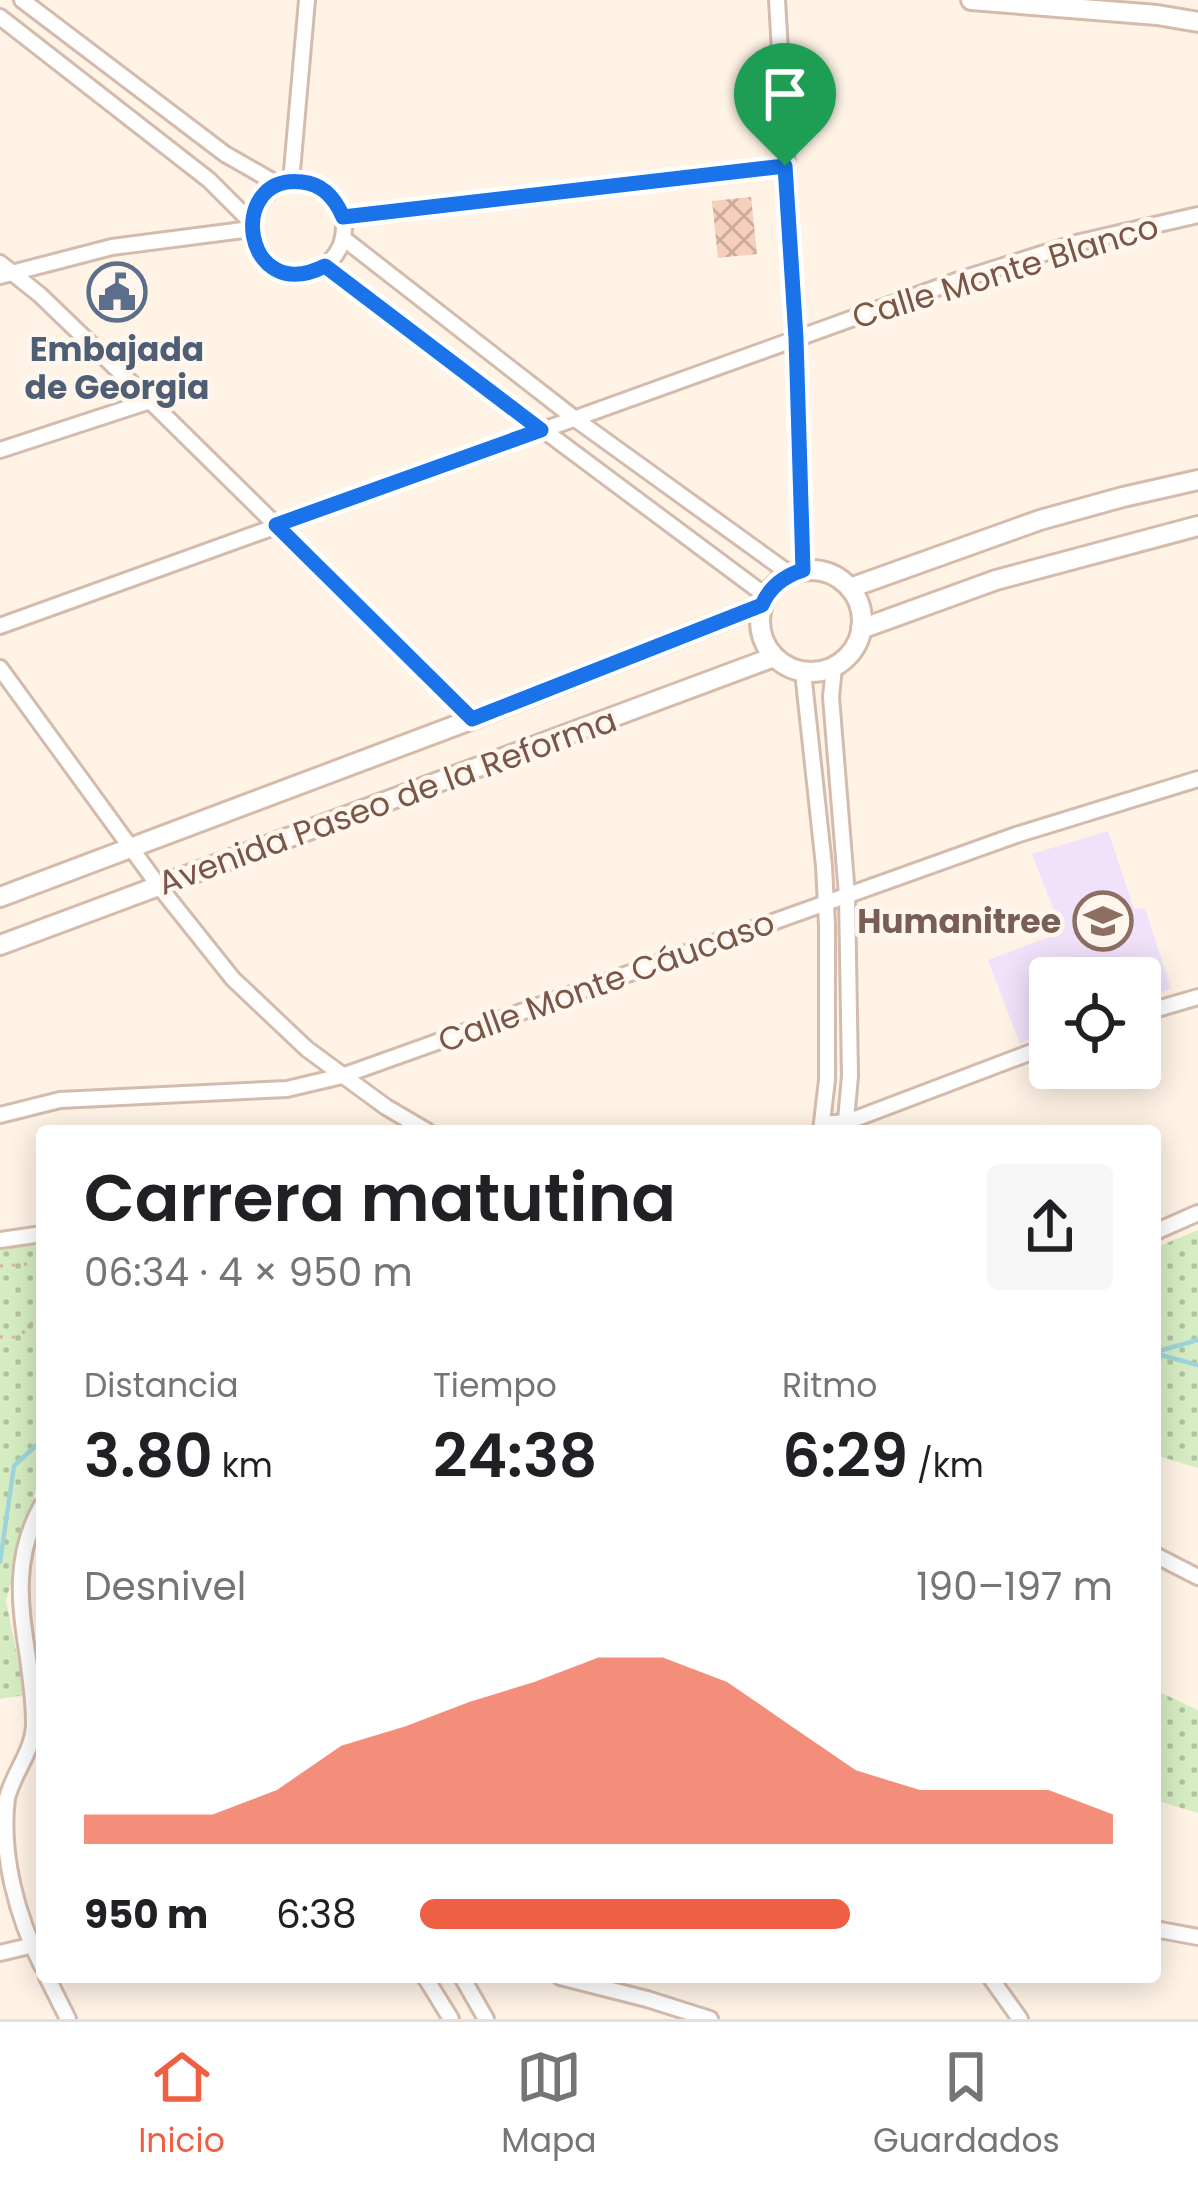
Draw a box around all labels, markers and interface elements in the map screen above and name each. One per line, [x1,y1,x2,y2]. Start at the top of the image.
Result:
pin [734,43,836,166]
icon: arrive [752,61,818,127]
street label: Calle Monte Blanco [846,202,1164,340]
public building icon: Embajada de Georgia [86,261,148,323]
place label: Embajada de Georgia [25,326,209,411]
street label: Avenida Paseo de la Reforma [151,696,623,906]
school or university icon: Humanitree [1072,890,1134,952]
place label: Humanitree [857,898,1061,945]
street label: Calle Monte Cáucaso [431,899,781,1064]
map controls [1029,957,1161,1089]
button: locate [1029,957,1161,1089]
text: Carrera matutina [84,1152,676,1244]
button: share [987,1164,1113,1290]
text: 06:34 · 4 × 950 m [84,1245,413,1300]
text: Distancia [84,1362,239,1409]
text: Tiempo [433,1362,557,1409]
text: Ritmo [782,1362,877,1409]
text: 3.80 [84,1414,213,1498]
text: 24:38 [433,1414,597,1498]
text: 6:29 [782,1414,908,1498]
text: km [213,1442,273,1489]
text: /km [908,1442,984,1489]
text: Desnivel [84,1559,246,1614]
text: 190–197 m [916,1559,1113,1614]
text: 950 m [84,1887,208,1942]
text: 6:38 [276,1887,357,1942]
tab: Inicio [138,2044,225,2166]
tab: Mapa [501,2044,597,2166]
tab: Guardados [873,2044,1060,2166]

